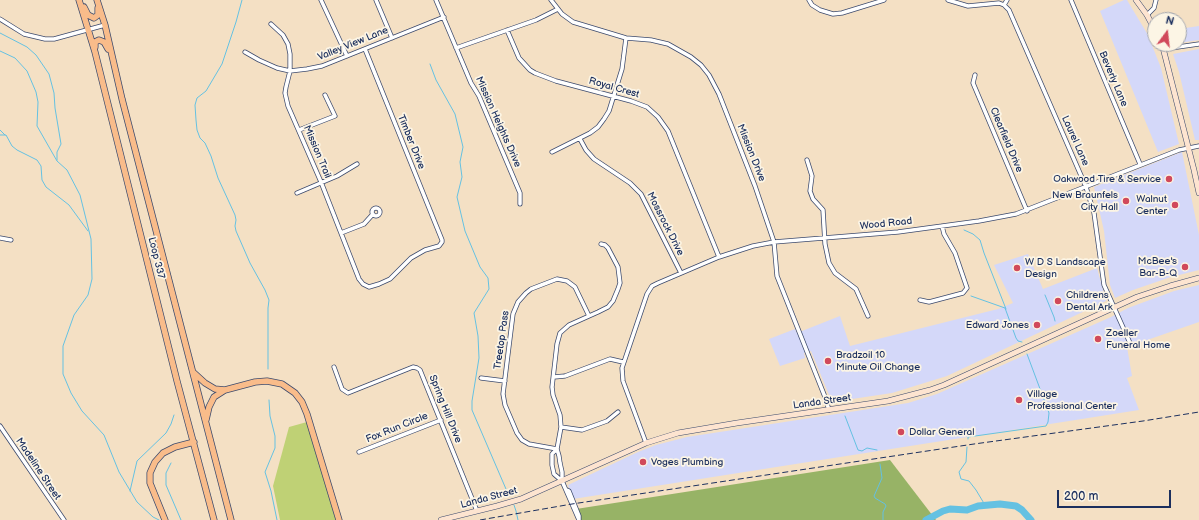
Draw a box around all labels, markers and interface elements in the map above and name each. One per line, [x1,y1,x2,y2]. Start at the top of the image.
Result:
north arrow [1147,12,1187,52]
text: N [1164,14,1176,28]
street label: Valley View Lane [316,24,390,64]
street label: Beverly Lane [1096,49,1130,109]
street label: Mission Heights Drive [473,75,523,169]
street label: Royal Crest [587,75,641,101]
street label: Clearfield Drive [987,106,1025,174]
street label: Timber Drive [395,113,427,171]
street label: Laurel Lane [1059,114,1091,168]
street label: Mission Drive [734,123,768,183]
street label: Mission Trail [300,124,334,180]
place label: Oakwood Tire & Service [1053,173,1161,185]
marker: Oakwood Tire & Service [1164,174,1174,184]
place label: New Braunfels City Hall [1052,189,1118,212]
street label: Mossrock Drive [644,190,686,258]
place label: Walnut Center [1136,193,1167,216]
marker: New Braunfels City Hall [1121,196,1131,206]
marker: Walnut Center [1170,200,1180,210]
street label: Wood Road [859,215,913,233]
street label: Loop 337 [145,236,167,280]
place label: McBee's Bar-B-Q [1138,255,1177,278]
place label: W D S Landscape Design [1025,256,1106,280]
marker: McBee's Bar-B-Q [1180,262,1190,272]
marker: W D S Landscape Design [1012,263,1022,273]
place label: Childrens Dental Ark [1066,289,1113,312]
marker: Childrens Dental Ark [1053,296,1063,306]
street label: Treetop Pass [492,310,512,370]
place label: Edward Jones [966,319,1029,331]
marker: Edward Jones [1032,320,1042,330]
place label: Zoeller Funeral Home [1106,327,1170,350]
marker: Zoeller Funeral Home [1093,334,1103,344]
place label: Bradzoil 10 Minute Oil Change [836,349,920,372]
marker: Bradzoil 10 Minute Oil Change [823,356,833,366]
street label: Spring Hill Drive [426,373,464,445]
place label: Village Professional Center [1027,388,1116,412]
street label: Landa Street [792,392,852,412]
marker: Village Professional Center [1014,395,1024,405]
street label: Fox Run Circle [364,410,430,446]
place label: Dollar General [909,426,974,438]
marker: Dollar General [896,427,906,437]
street label: Madeline Street [13,436,63,502]
place label: Voges Plumbing [651,456,723,468]
marker: Voges Plumbing [638,457,648,467]
scale bar [1059,482,1173,508]
street label: Landa Street [459,485,519,511]
text: 200 m [1064,489,1098,504]

